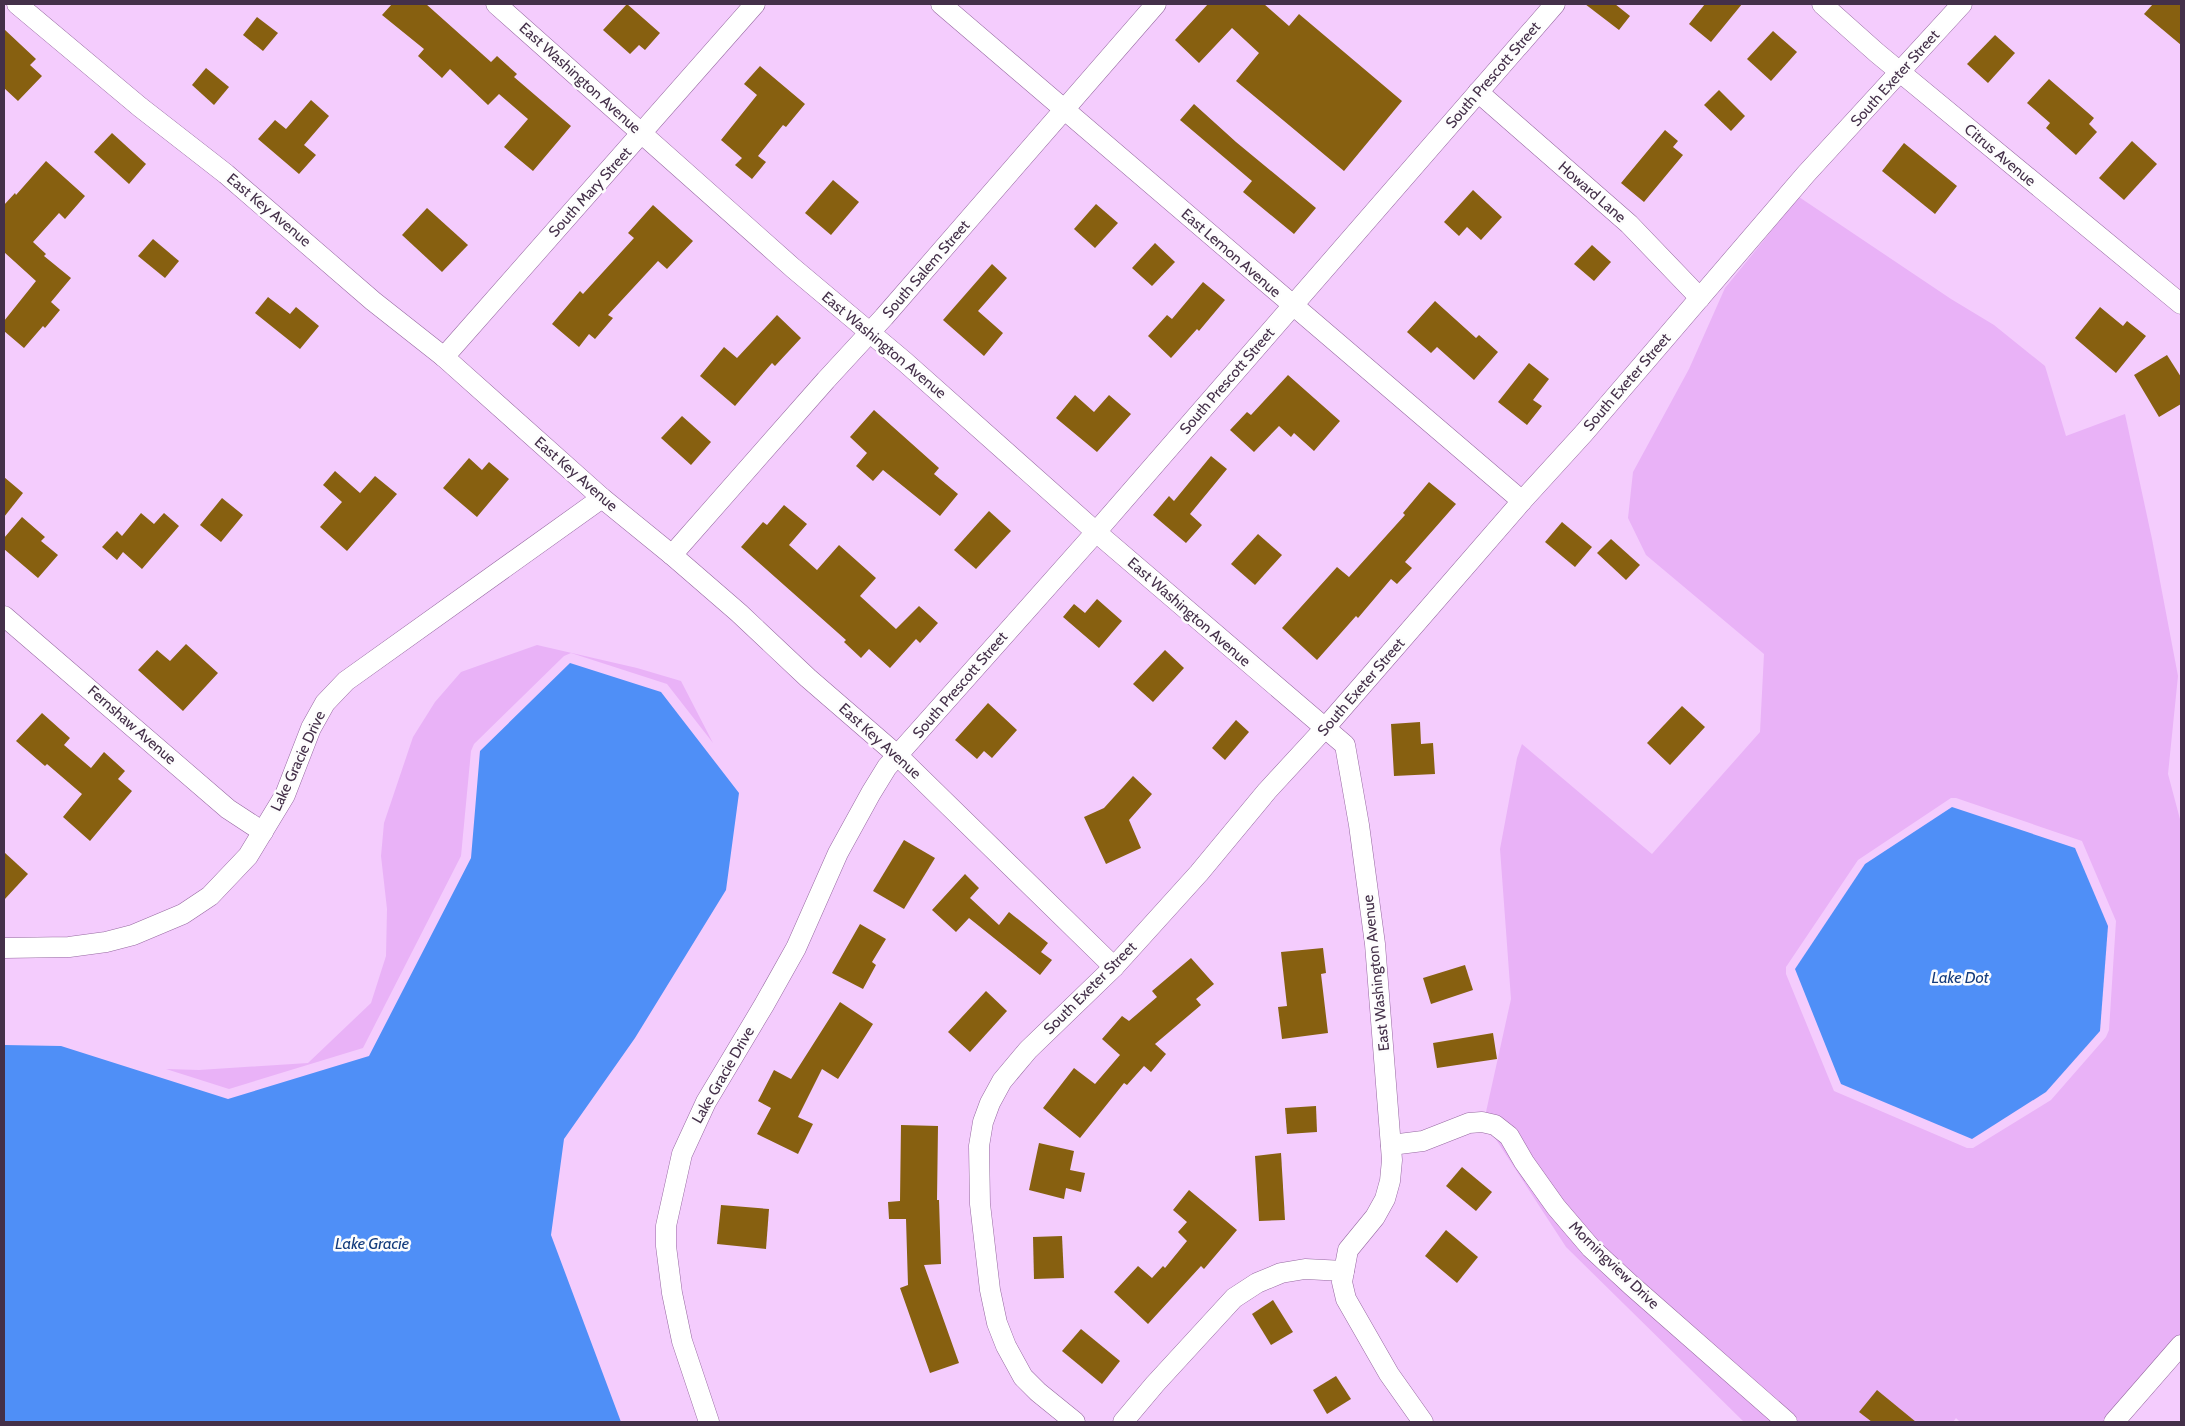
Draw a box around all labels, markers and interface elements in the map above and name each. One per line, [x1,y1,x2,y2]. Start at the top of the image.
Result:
street label: South Prescott Street [1442,18,1544,132]
street label: East Washington Avenue [516,19,645,137]
street label: South Exeter Street [1847,26,1943,130]
street label: Citrus Avenue [1961,120,2040,190]
street label: South Mary Street [545,143,635,241]
street label: Howard Lane [1555,158,1630,226]
street label: East Key Avenue [223,170,315,251]
street label: East Lemon Avenue [1178,205,1285,301]
street label: South Salem Street [879,216,973,322]
street label: East Washington Avenue [818,288,950,403]
street label: South Prescott Street [1176,324,1278,438]
street label: South Exeter Street [1580,329,1674,435]
street label: East Key Avenue [531,433,621,515]
street label: East Washington Avenue [1124,554,1254,670]
street label: South Prescott Street [909,628,1011,742]
street label: South Exeter Street [1314,634,1408,740]
street label: Fernshaw Avenue [84,682,180,768]
street label: East Key Avenue [835,699,925,783]
street label: Lake Gracie Drive [267,708,329,814]
street label: East Washington Avenue [1359,894,1393,1052]
street label: South Exeter Street [1040,938,1140,1038]
water label: Lake Dot [1931,968,1990,987]
street label: Lake Gracie Drive [688,1023,758,1127]
street label: Morningview Drive [1565,1217,1663,1313]
water label: Lake Gracie [335,1234,409,1253]

